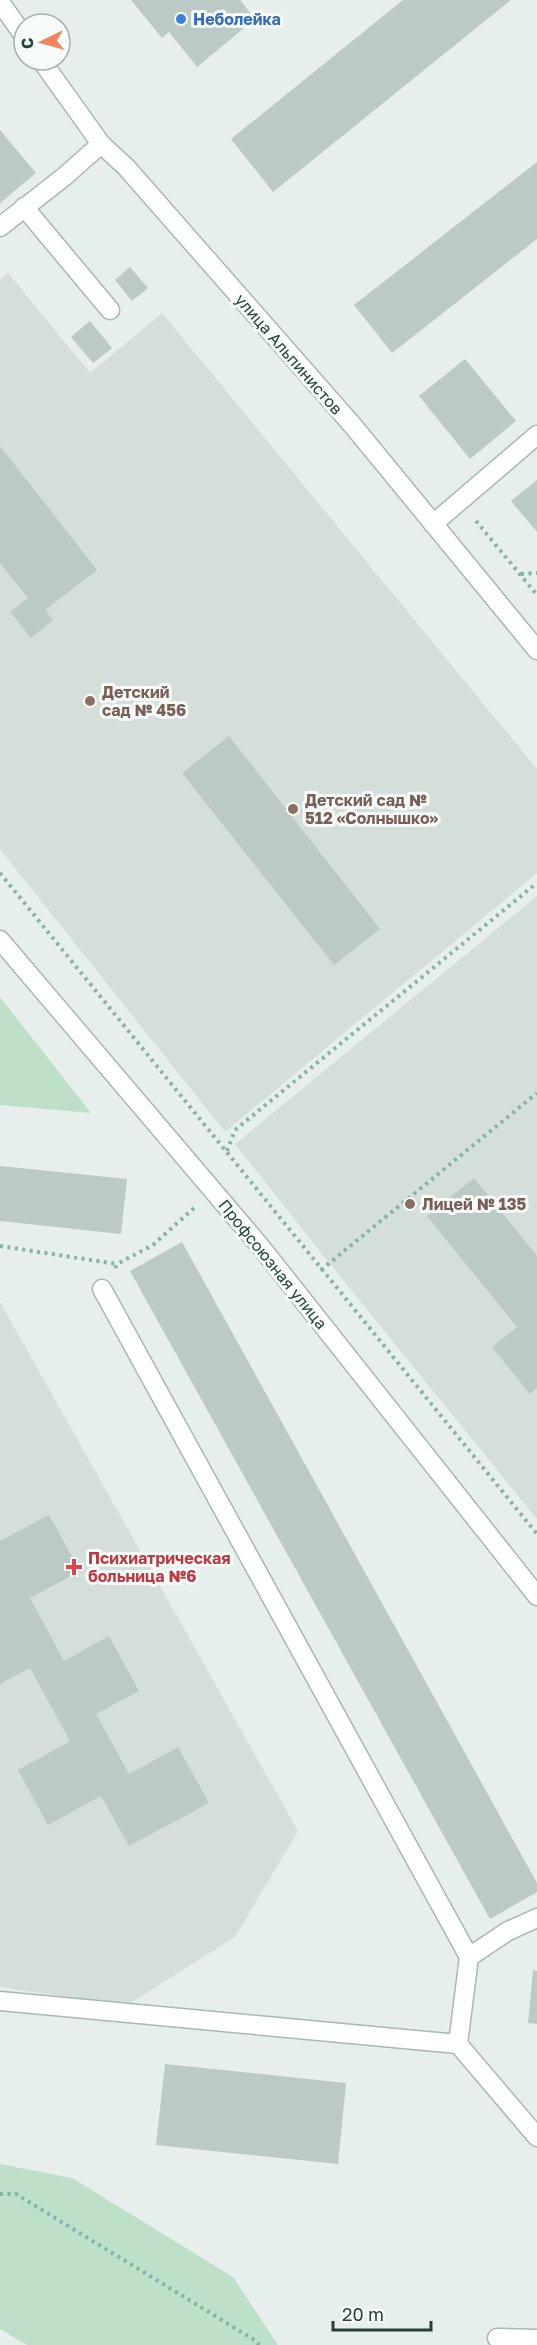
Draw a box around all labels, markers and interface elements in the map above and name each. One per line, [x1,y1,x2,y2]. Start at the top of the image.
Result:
place label: Неболейка [193,9,281,29]
north arrow [12,12,72,72]
marker: Неболейка [174,12,188,26]
text: С [17,37,38,50]
street label: улица Альпинистов [231,289,347,419]
place label: Детский сад № 456 [102,682,186,720]
marker: Детский сад № 456 [83,694,97,708]
place label: Детский сад № 512 «Солнышко» [305,790,439,828]
marker: Детский сад № 512 «Солнышко» [286,802,300,816]
place label: Лицей № 135 [422,1194,526,1214]
street label: Профсоюзная улица [215,1195,331,1333]
marker: Лицей № 135 [403,1197,417,1211]
place label: Психиатрическая больница №6 [88,1548,231,1586]
marker: Психиатрическая больница №6 [65,1558,83,1576]
scale bar [333,2294,430,2332]
text: 20 m [342,2303,384,2325]

